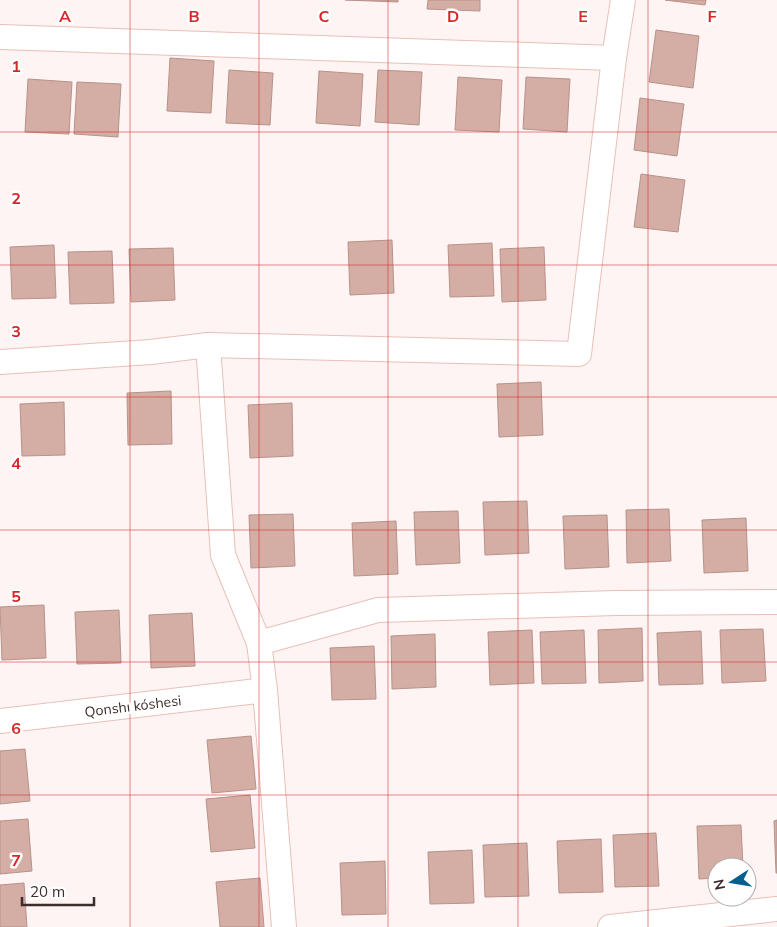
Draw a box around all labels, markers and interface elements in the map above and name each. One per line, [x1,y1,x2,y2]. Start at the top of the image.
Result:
text: A [59,6,71,26]
text: B [188,6,200,26]
text: C [319,6,330,26]
text: D [447,6,459,26]
text: E [578,6,588,26]
text: F [707,6,717,26]
text: 1 [11,56,21,76]
text: 2 [11,188,21,208]
text: 3 [11,321,21,341]
text: 4 [11,453,21,473]
text: 5 [11,586,21,606]
street label: Qonshı kóshesi [84,691,182,721]
text: 6 [11,718,21,738]
text: 7 [11,850,21,870]
north arrow [707,857,757,907]
scale bar [22,874,95,906]
text: N [709,878,729,892]
text: 20 m [30,882,65,901]

